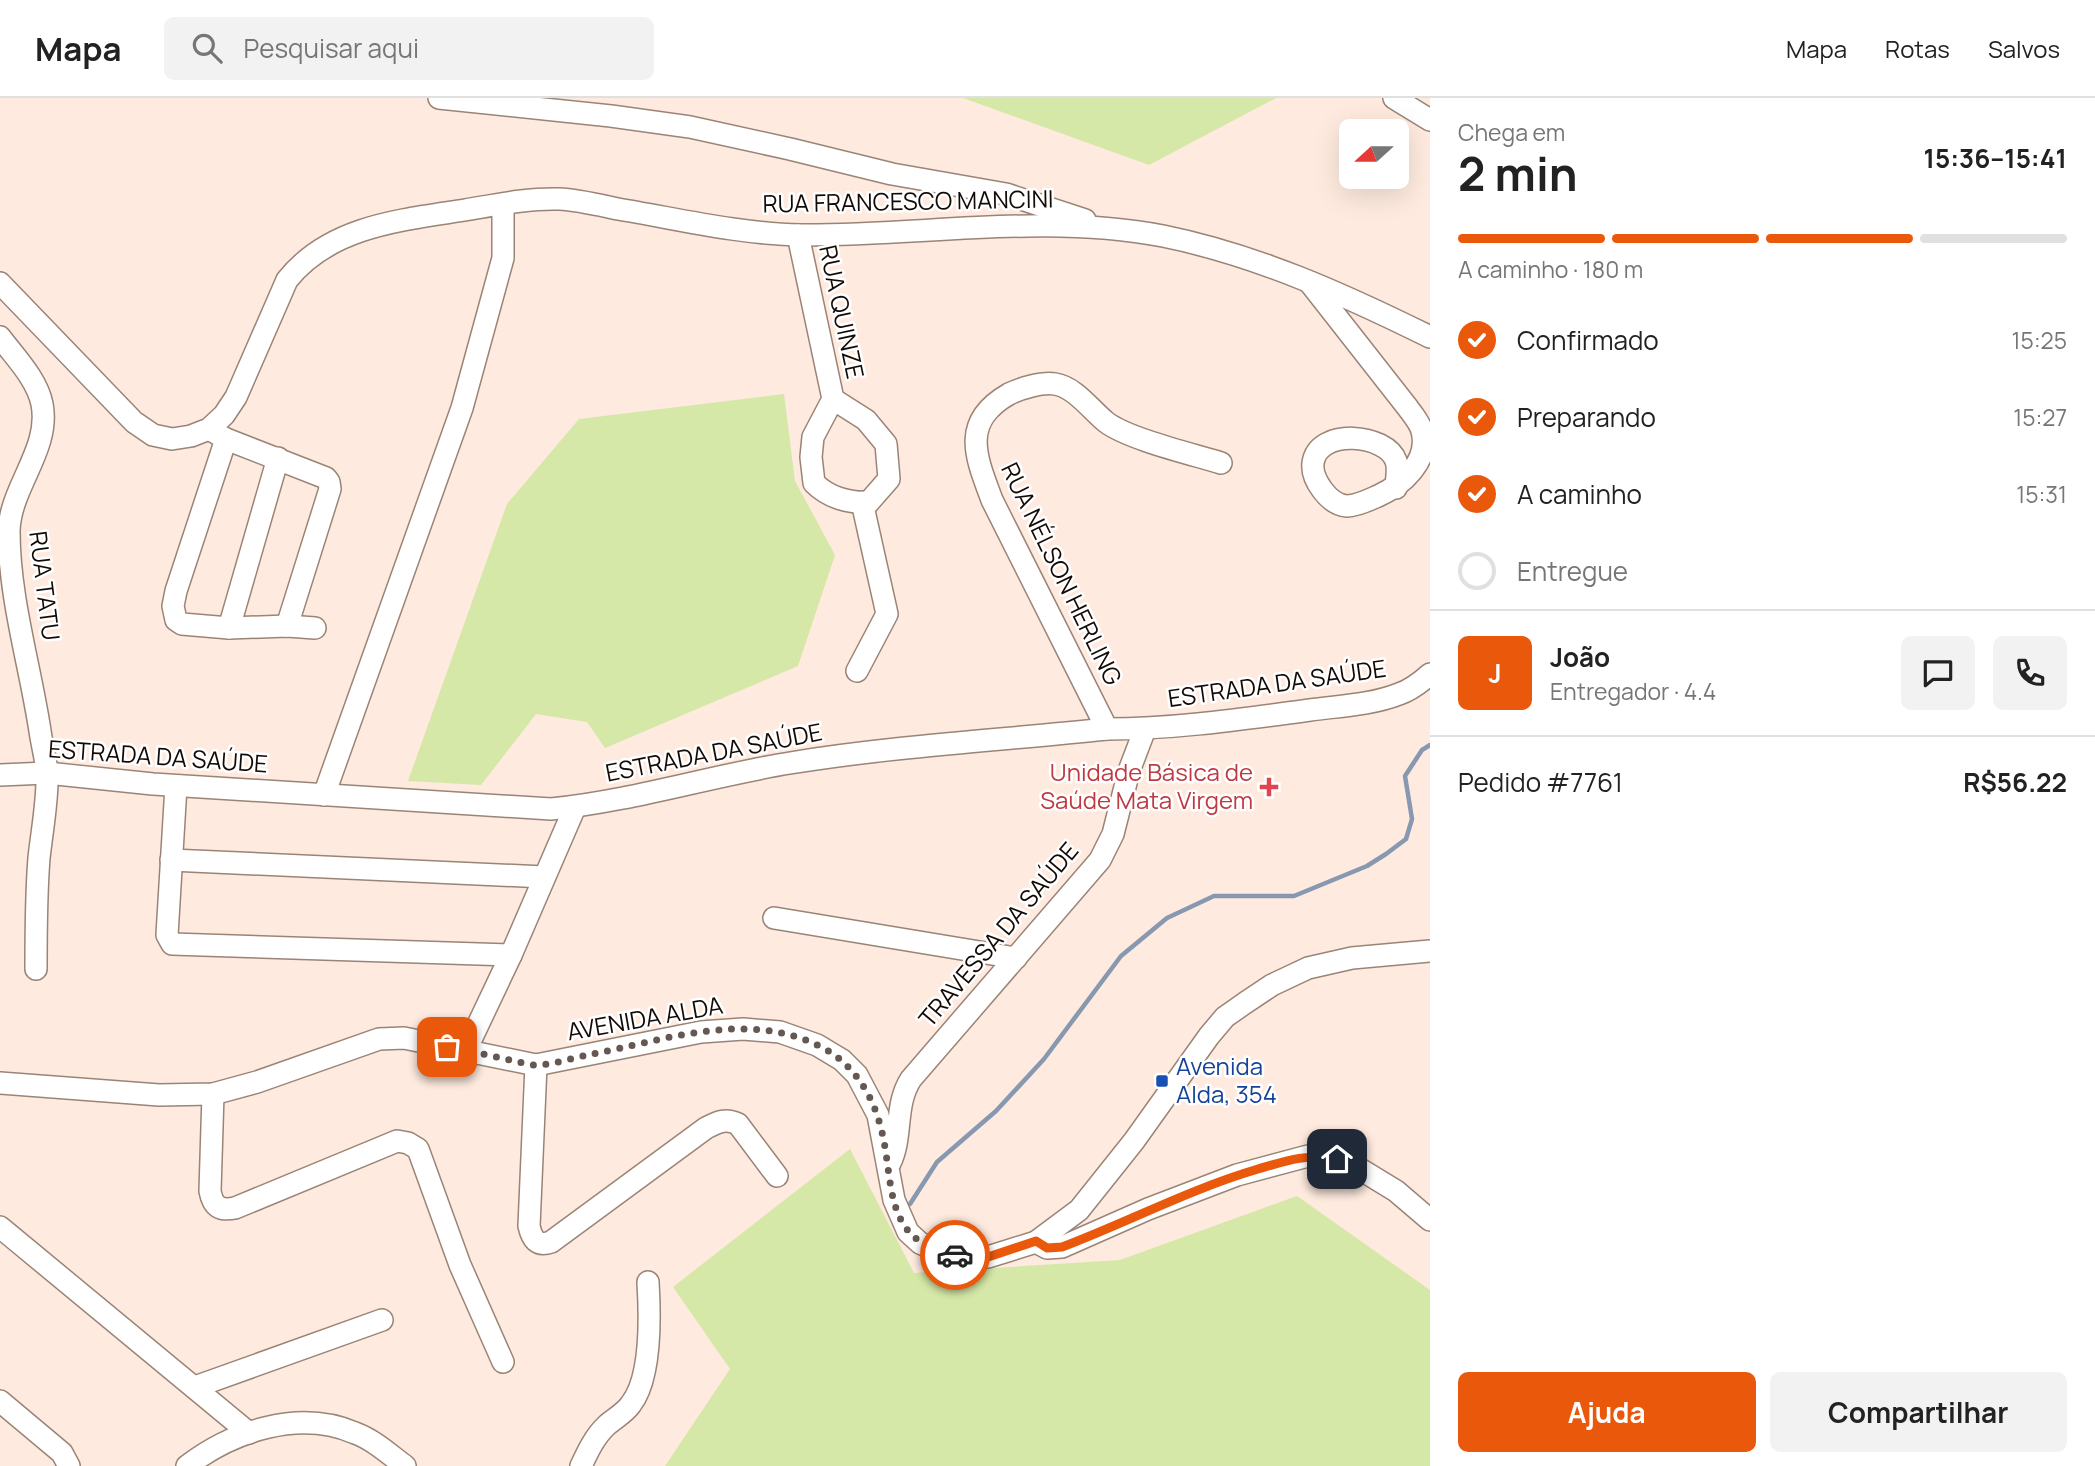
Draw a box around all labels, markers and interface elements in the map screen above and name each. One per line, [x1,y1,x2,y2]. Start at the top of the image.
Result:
search box [164,17,654,80]
text: Mapa [35,26,122,71]
icon: search [188,29,226,67]
text: Pesquisar aqui [244,30,419,66]
text: Mapa [1786,32,1847,65]
text: Rotas [1885,32,1950,65]
text: Salvos [1988,32,2060,65]
text: Chega em [1458,116,1565,148]
north arrow [1339,119,1409,189]
map controls [1339,119,1409,189]
text: 15:36–15:41 [1924,140,2067,176]
text: 2 min [1458,142,1578,205]
street label: RUA FRANCESCO MANCINI [762,181,1054,220]
street label: RUA QUINZE [812,242,873,382]
text: A caminho · 180 m [1458,253,1643,285]
icon: check [1458,321,1496,359]
text: Confirmado [1517,322,1659,358]
text: 15:25 [2011,324,2067,356]
icon: check [1458,398,1496,436]
text: Preparando [1517,399,1656,435]
text: 15:27 [2013,401,2067,433]
street label: RUA NÉLSON HERLING [994,457,1131,690]
icon: check [1458,475,1496,513]
text: A caminho [1517,476,1642,512]
text: 15:31 [2016,478,2067,510]
street label: RUA TATU [22,529,69,642]
text: Entregue [1517,553,1628,589]
button: chat [1901,636,1975,710]
button: phone [1993,636,2067,710]
text: João [1550,639,1610,675]
street label: ESTRADA DA SAÚDE [1166,651,1388,714]
text: J [1488,655,1502,691]
text: Entregador · 4.4 [1550,675,1716,707]
street label: ESTRADA DA SAÚDE [603,714,825,789]
street label: ESTRADA DA SAÚDE [47,731,269,780]
place label: Unidade Básica de Saúde Mata Virgem [1040,755,1253,816]
text: Pedido #7761 [1458,764,1623,800]
text: R$56.22 [1963,764,2067,800]
marker: Unidade Básica de Saúde Mata Virgem [1259,777,1279,797]
street label: TRAVESSA DA SAÚDE [911,834,1085,1034]
street label: AVENIDA ALDA [564,988,725,1047]
pin [417,1017,477,1077]
icon: bag [428,1028,466,1066]
place label: Avenida Alda, 354 [1176,1049,1277,1110]
marker: Avenida Alda, 354 [1154,1073,1170,1089]
pin [1307,1129,1367,1189]
icon: home [1318,1140,1356,1178]
courier [920,1220,990,1290]
icon: car [936,1236,974,1274]
button: Ajuda [1458,1372,1756,1452]
button: Compartilhar [1770,1372,2067,1452]

